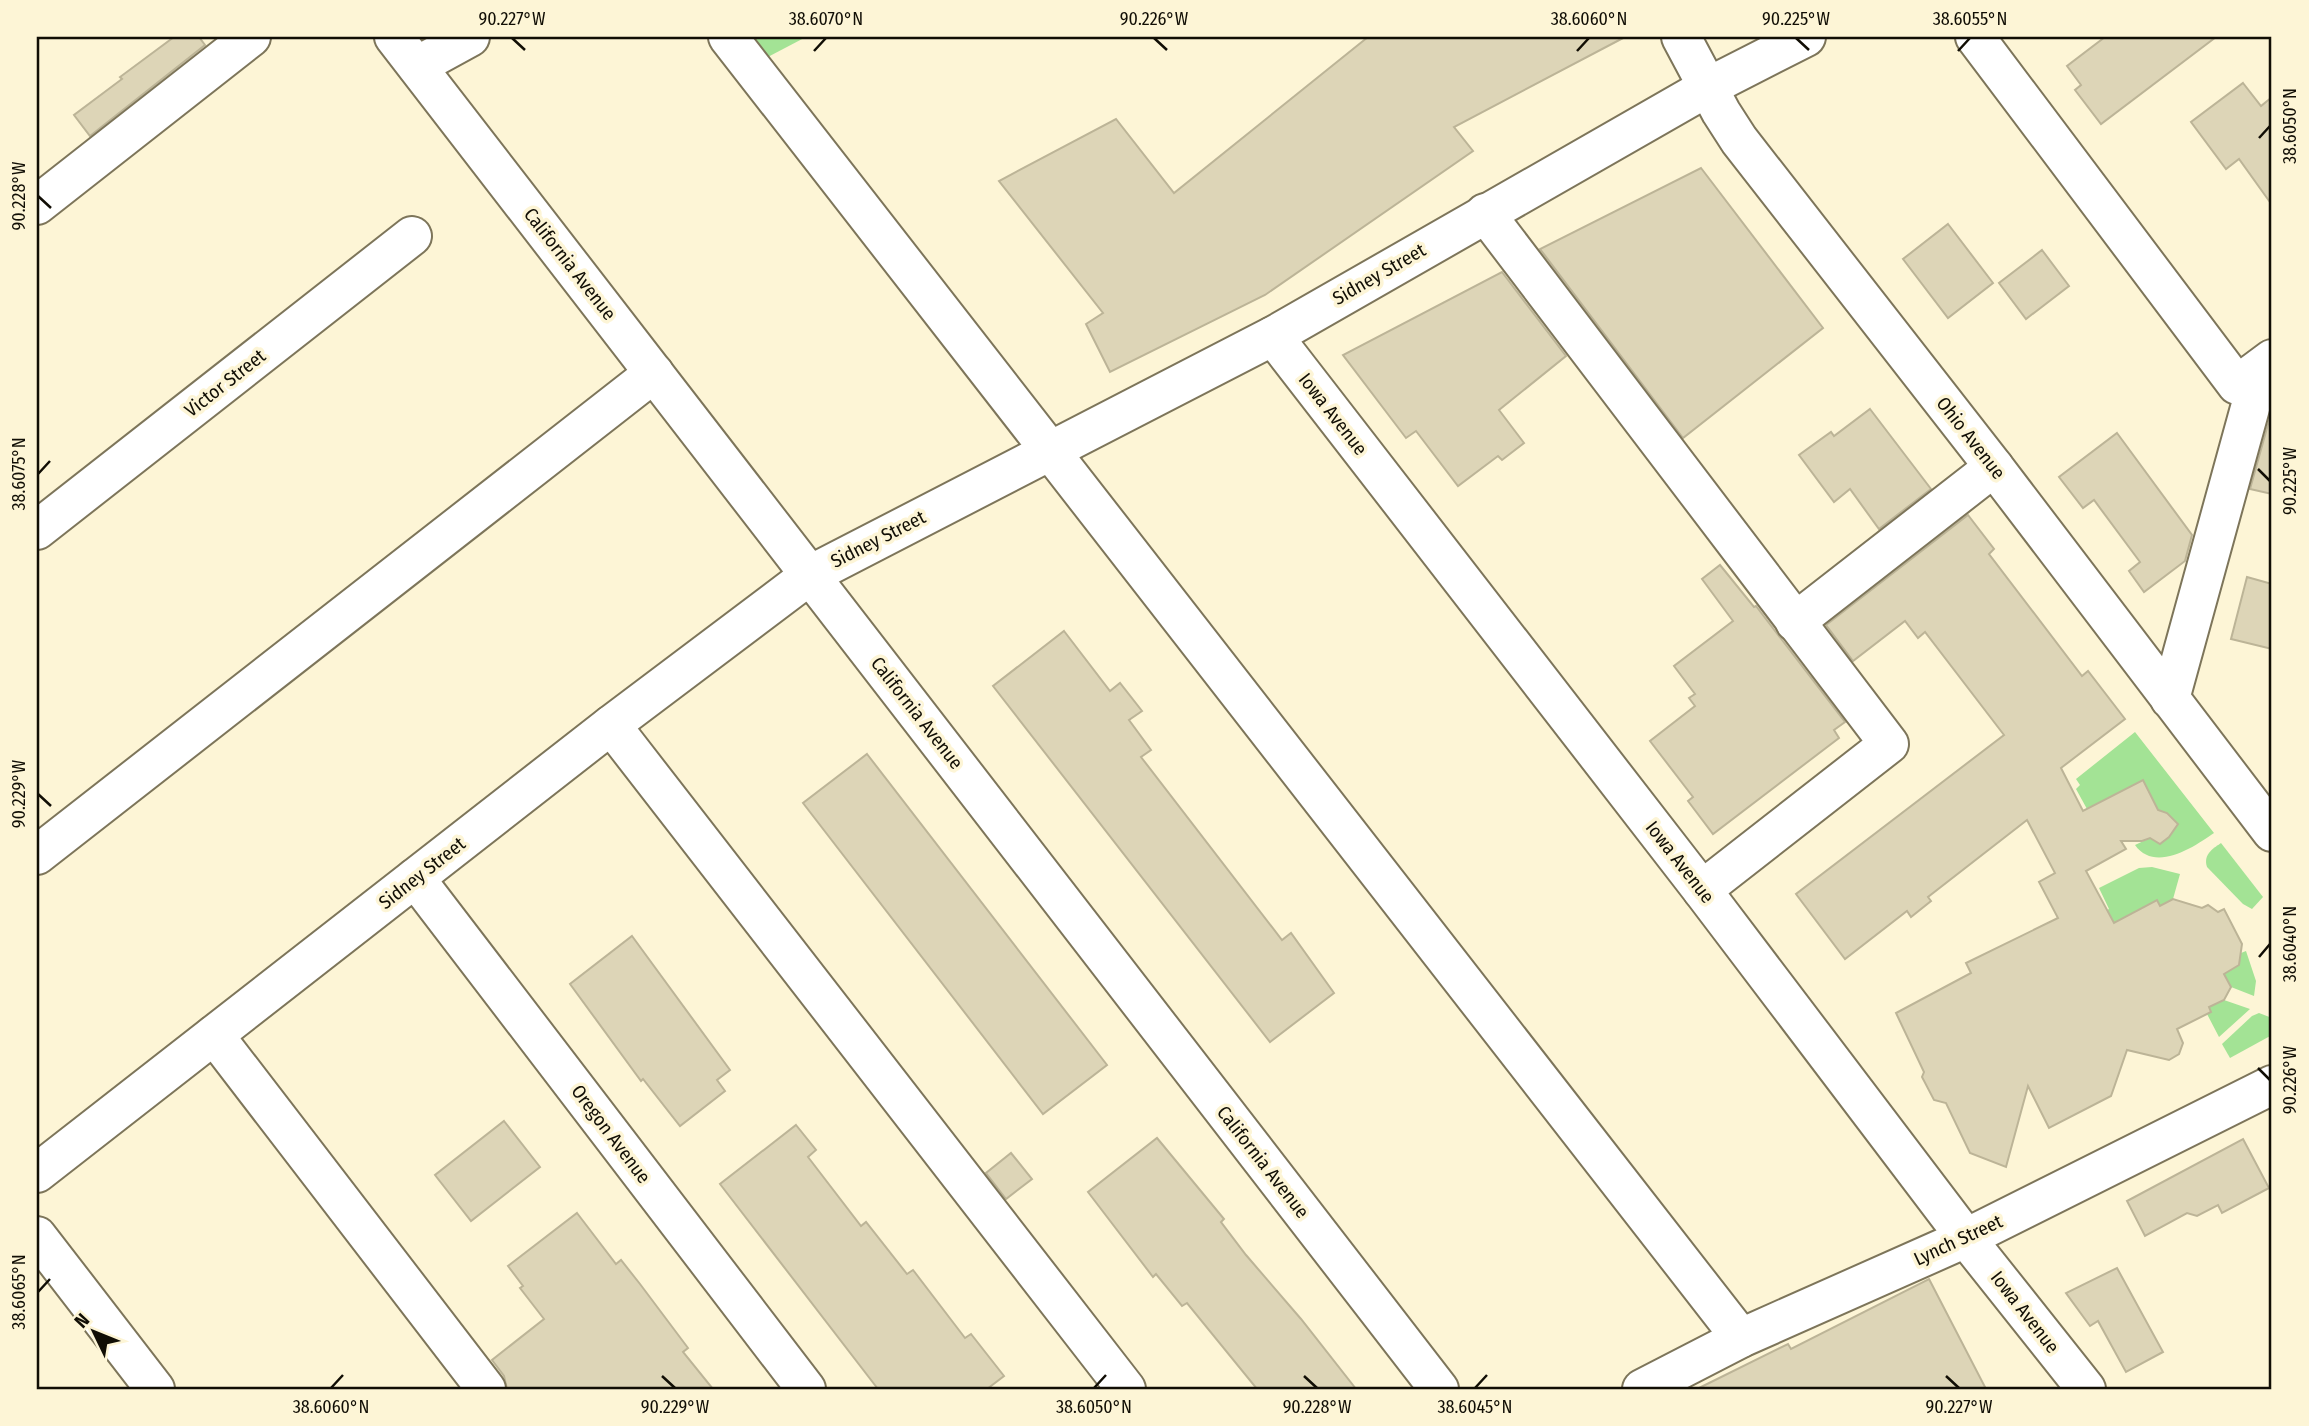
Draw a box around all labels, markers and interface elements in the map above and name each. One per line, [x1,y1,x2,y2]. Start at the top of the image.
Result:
text: 90.227°W [478,8,546,30]
text: 38.6070°N [789,8,863,30]
text: 90.226°W [1120,8,1189,30]
text: 38.6060°N [1551,8,1627,30]
text: 90.225°W [1762,8,1830,30]
text: 38.6055°N [1933,8,2007,30]
text: 38.6050°N [2279,88,2301,164]
text: 90.228°W [8,161,30,230]
street label: California Avenue [519,203,621,325]
street label: Sidney Street [1328,238,1430,310]
street label: Victor Street [180,344,271,422]
street label: Iowa Avenue [1294,368,1372,460]
street label: Ohio Avenue [1932,392,2010,484]
text: 38.6075°N [8,437,30,511]
text: 90.225°W [2279,447,2301,515]
street label: Sidney Street [827,505,930,573]
street label: California Avenue [866,652,968,774]
text: 90.229°W [8,759,30,828]
street label: Iowa Avenue [1641,816,1719,908]
street label: Sidney Street [374,832,470,914]
text: 38.6040°N [2279,906,2301,982]
text: 90.226°W [2279,1045,2301,1114]
street label: Oregon Avenue [566,1080,656,1188]
street label: California Avenue [1212,1101,1314,1223]
street label: Lynch Street [1910,1209,2007,1271]
text: 38.6065°N [8,1254,30,1330]
street label: Iowa Avenue [1986,1266,2064,1358]
north arrow [60,1296,130,1366]
text: N [70,1309,94,1333]
text: 38.6060°N [293,1396,369,1418]
text: 90.229°W [641,1396,710,1418]
text: 38.6050°N [1056,1396,1132,1418]
text: 90.228°W [1283,1396,1352,1418]
text: 38.6045°N [1437,1396,1513,1418]
text: 90.227°W [1925,1396,1993,1418]

